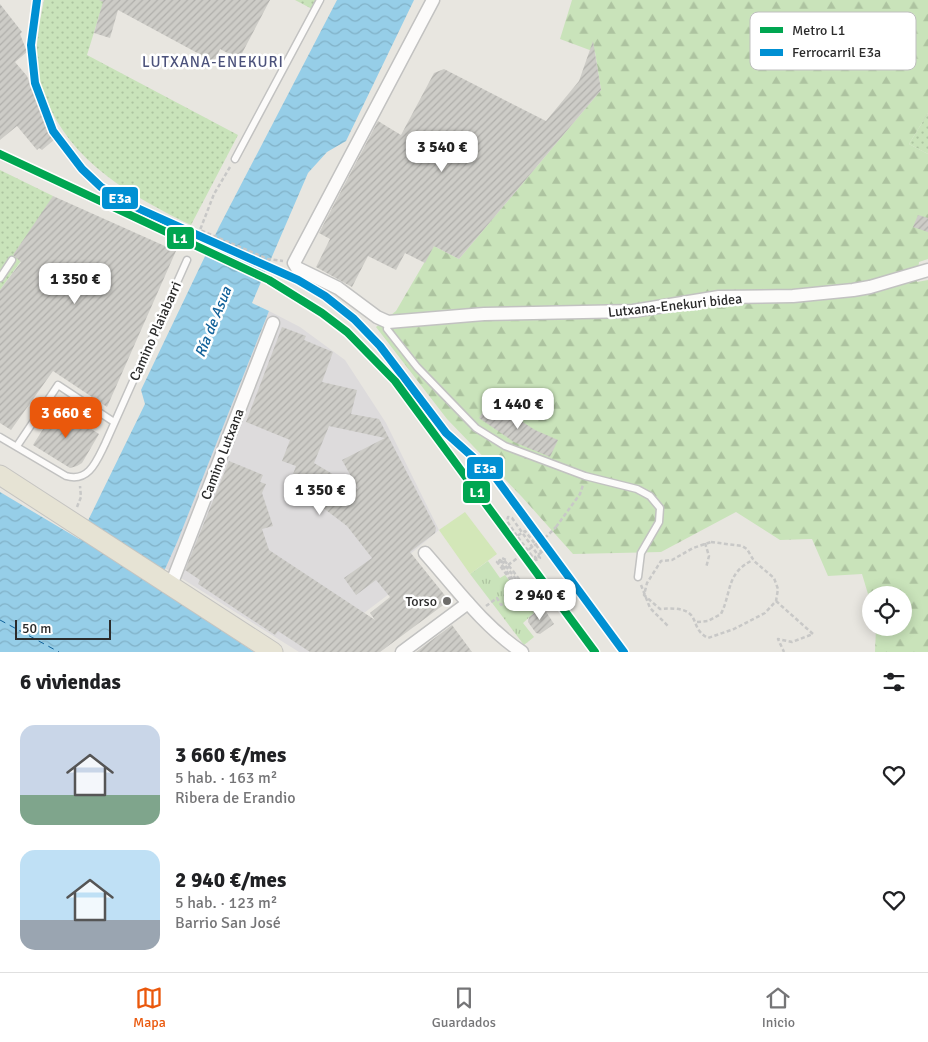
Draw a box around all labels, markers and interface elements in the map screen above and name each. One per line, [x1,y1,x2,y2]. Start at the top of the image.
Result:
legend [750,12,916,70]
text: Metro L1 [792,22,845,39]
text: Ferrocarril E3a [792,44,881,61]
district label: LUTXANA-ENEKURI [142,53,284,71]
pin: 3 540 € [396,130,488,173]
text: 3 540 € [417,137,467,157]
line badge: E3a [101,186,139,210]
text: E3a [109,190,131,207]
line badge: L1 [166,226,195,250]
text: L1 [173,230,188,247]
pin: 1 350 € [29,262,121,305]
text: 1 350 € [50,269,100,289]
street label: Camino Plaiabarri [126,279,185,384]
water label: Ría de Asua [191,284,235,360]
street label: Lutxana-Enekuri bidea [607,290,743,321]
pin: 1 440 € [472,388,564,430]
text: 1 440 € [493,394,543,414]
pin: 3 660 € [20,396,112,439]
text: 3 660 € [41,403,91,423]
street label: Camino Lutxana [197,406,248,502]
line badge: E3a [466,456,504,480]
text: E3a [474,460,496,477]
pin: 1 350 € [274,474,366,516]
text: 1 350 € [295,480,345,500]
line badge: L1 [462,480,491,504]
text: L1 [470,484,485,501]
pin: 2 940 € [494,578,586,621]
text: 2 940 € [515,585,565,605]
map controls [862,586,912,636]
button: locate [862,586,912,636]
place label: Torso [405,593,437,610]
marker: Torso [441,595,453,607]
scale bar [15,617,111,640]
text: 50 m [22,620,51,637]
icon: filters [880,668,908,696]
text: 6 viviendas [20,669,121,695]
text: 3 660 €/mes [175,742,286,768]
icon: home [60,745,120,805]
icon: heart [880,761,908,789]
text: 5 hab. · 163 m² [175,768,277,788]
text: Ribera de Erandio [175,788,296,808]
text: 2 940 €/mes [175,867,286,893]
icon: home [60,870,120,930]
icon: heart [880,886,908,914]
text: 5 hab. · 123 m² [175,893,277,913]
text: Barrio San José [175,913,281,933]
tab: Mapa [133,984,166,1031]
tab: Guardados [432,984,496,1031]
tab: Inicio [762,984,795,1031]

